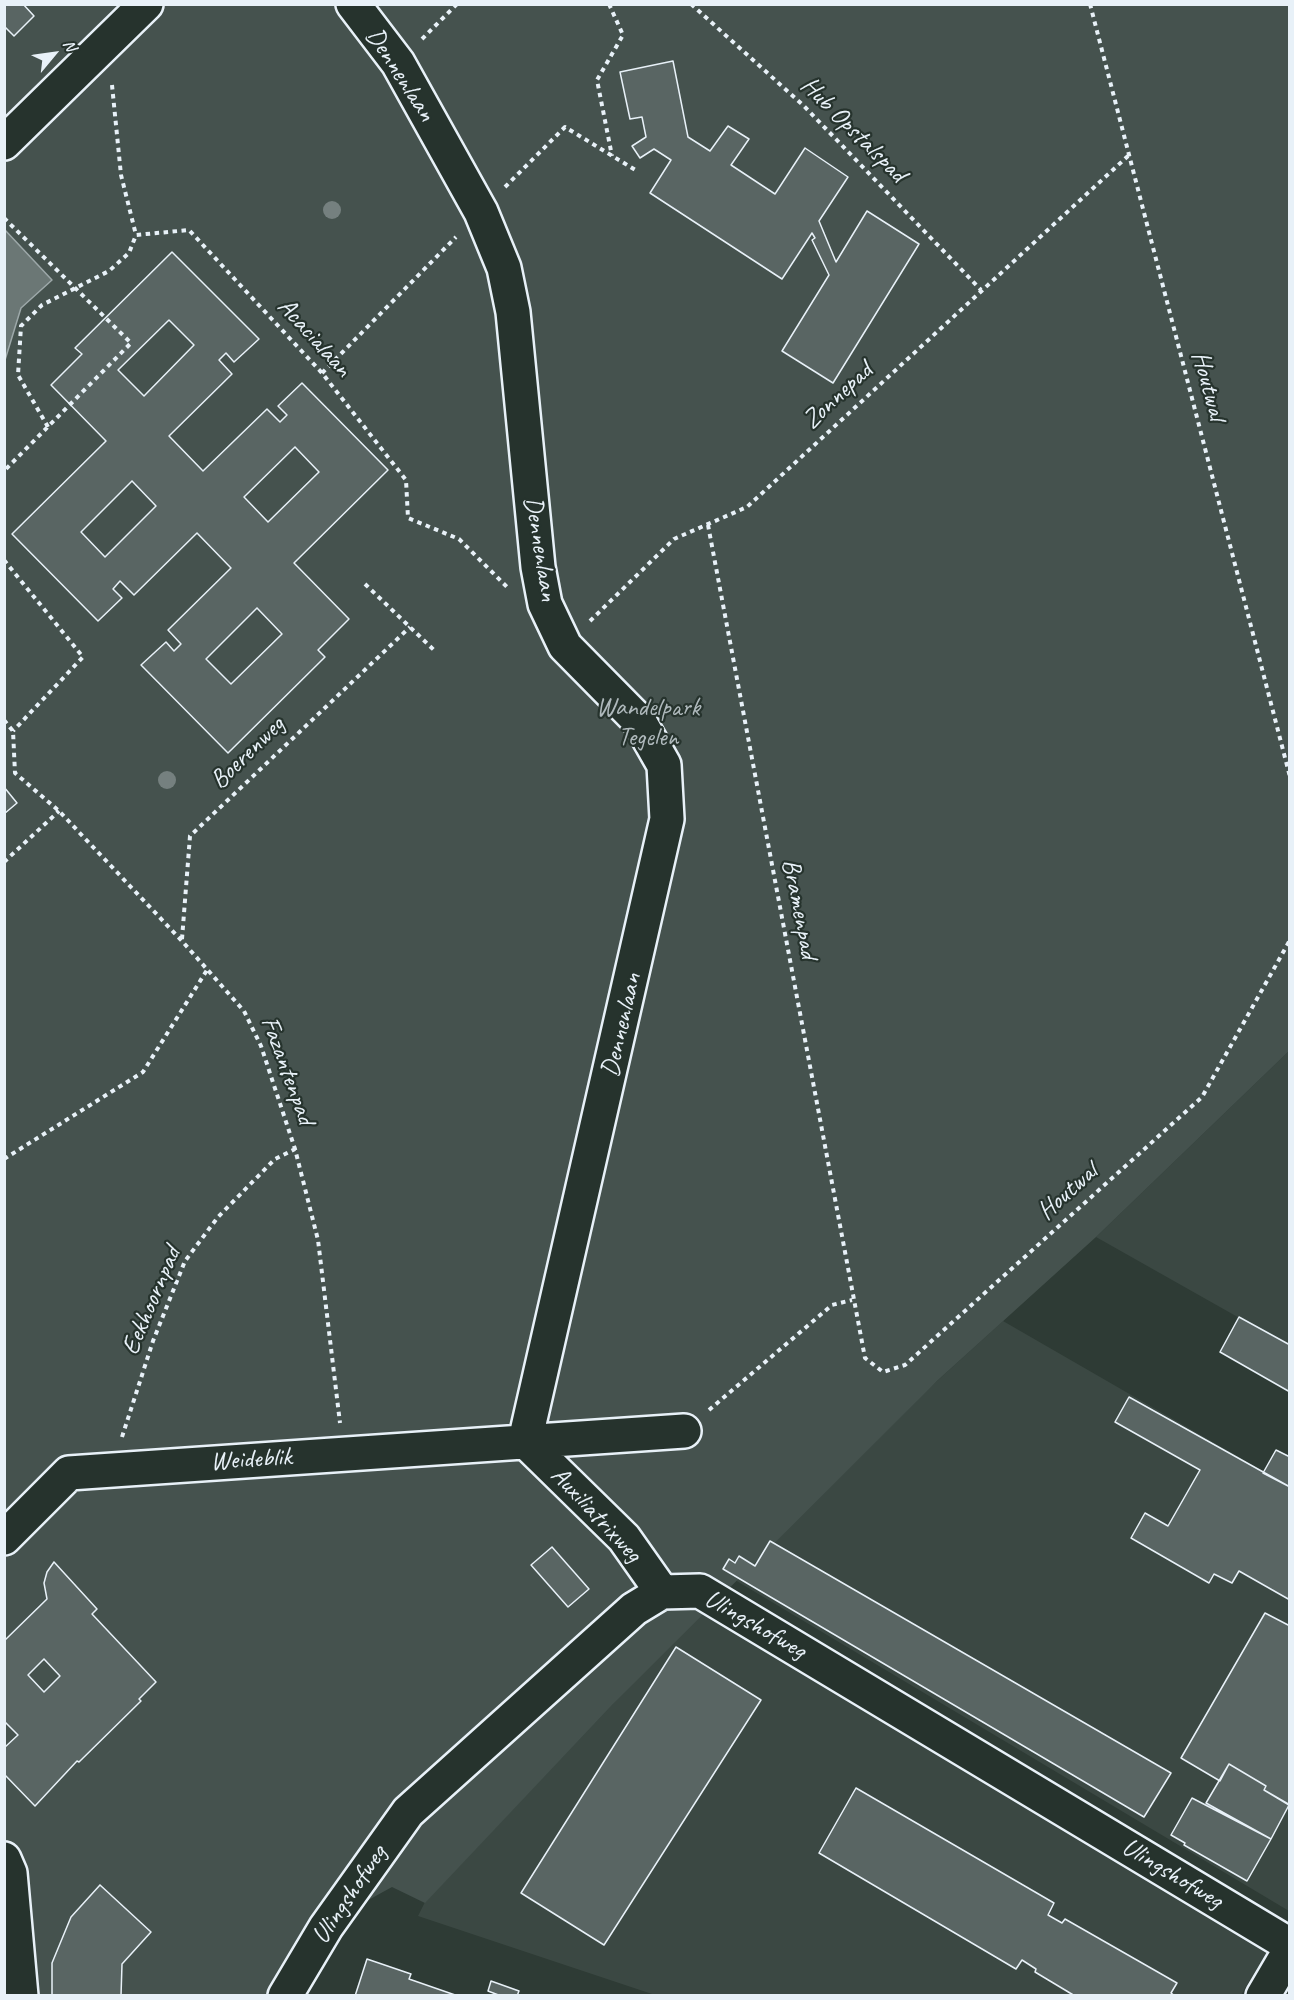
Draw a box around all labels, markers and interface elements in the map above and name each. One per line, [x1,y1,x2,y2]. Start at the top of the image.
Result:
street label: Dennenlaan [358,22,442,128]
north arrow [24,24,84,84]
text: N [59,36,81,54]
street label: Hub Opstalspad [793,70,913,190]
street label: Acacialaan [270,292,358,384]
street label: Houtwal [1184,348,1232,424]
street label: Zonnepad [796,356,880,436]
street label: Dennenlaan [516,495,564,603]
park label: Wandelpark Tegelen [596,692,700,754]
street label: Boerenweg [204,710,292,796]
street label: Bramenpad [774,857,824,961]
street label: Dennenlaan [595,970,649,1080]
street label: Fazantenpad [253,1013,321,1129]
street label: Houtwal [1031,1157,1105,1227]
street label: Eekhoornpad [115,1242,189,1360]
street label: Weideblik [210,1442,292,1478]
street label: Auxiliatrixweg [544,1461,648,1569]
street label: Ulingshofweg [699,1583,811,1667]
street label: Ulingshofweg [1116,1832,1228,1916]
street label: Ulingshofweg [306,1840,394,1950]

